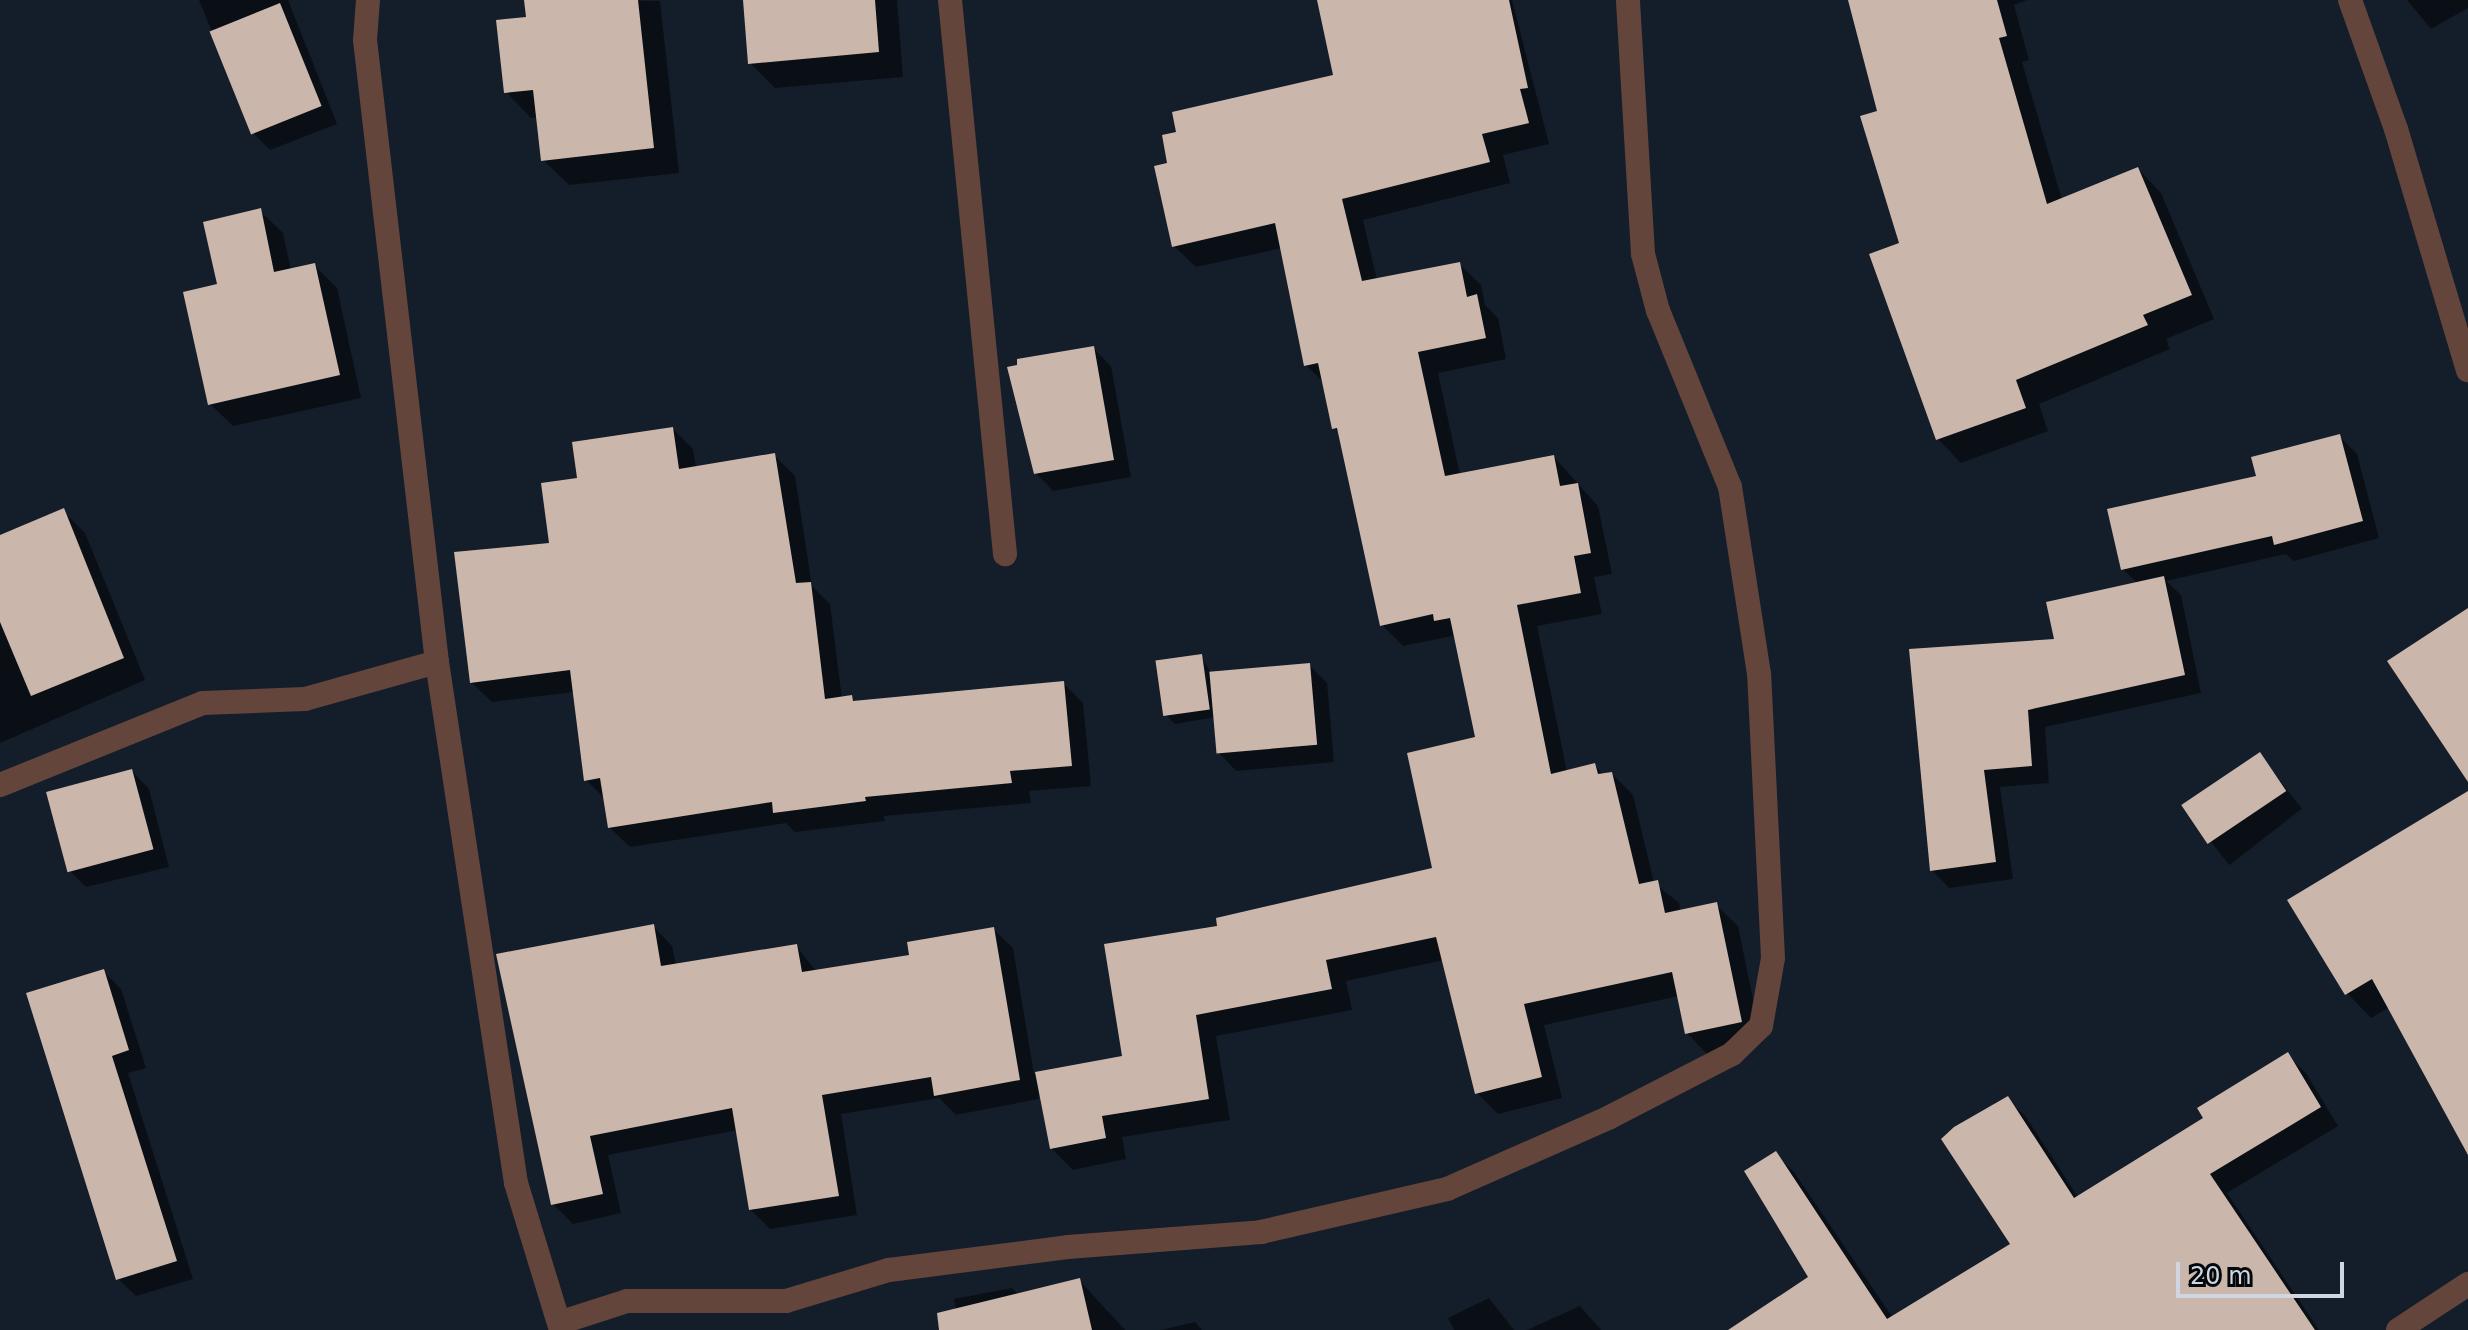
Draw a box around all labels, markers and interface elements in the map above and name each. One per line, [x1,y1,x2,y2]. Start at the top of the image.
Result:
scale bar [2180,1246,2348,1296]
text: 20 m [2190,1262,2252,1290]

